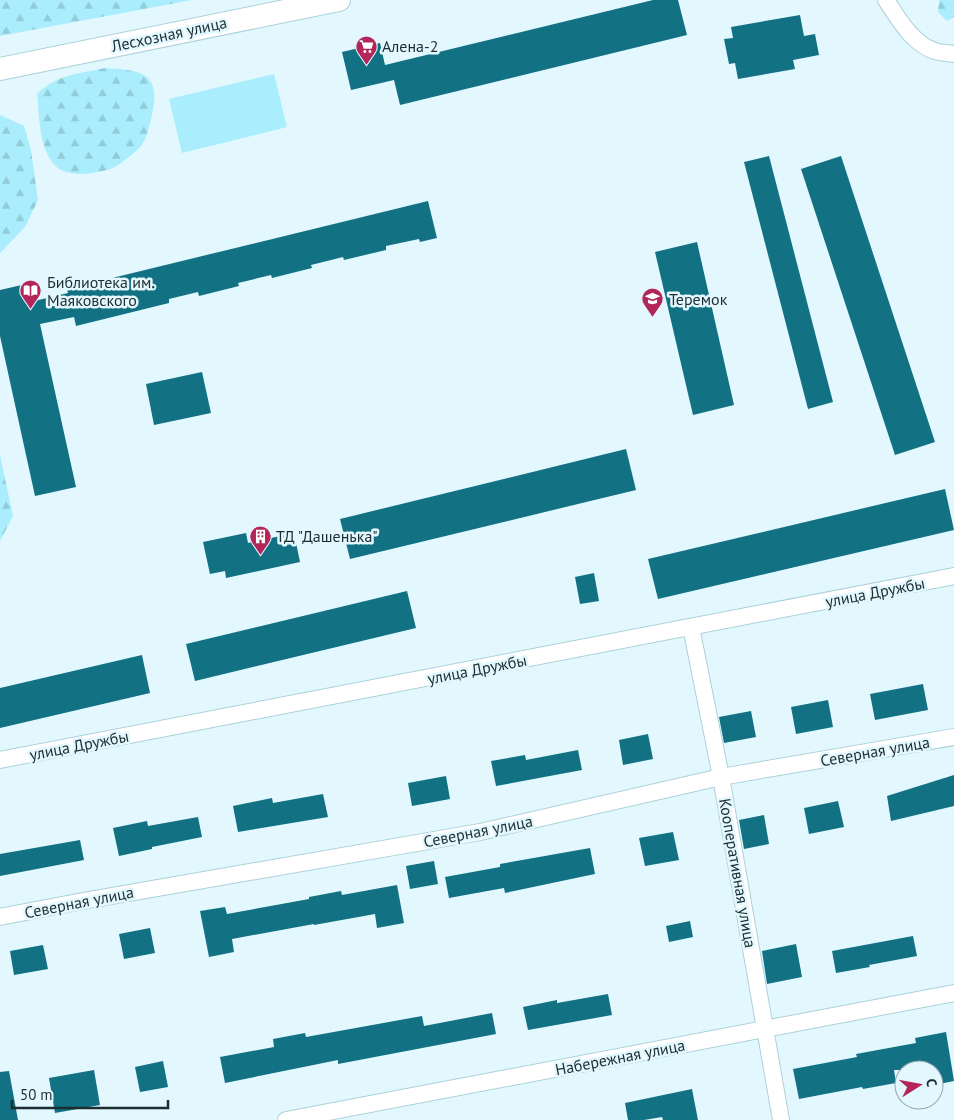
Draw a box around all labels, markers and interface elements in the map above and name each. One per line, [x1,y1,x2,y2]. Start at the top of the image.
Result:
street label: Лесхозная улица [108,12,229,56]
supermarket icon: Алена-2 [354,34,378,65]
place label: Алена-2 [382,36,439,56]
place label: Библиотека им. Маяковского [47,272,155,310]
library icon: Библиотека им. Маяковского [19,279,43,310]
school or university icon: Теремок [641,287,665,318]
place label: Теремок [669,289,728,309]
building icon: ТД "Дашенька" [248,524,272,555]
place label: ТД "Дашенька" [276,526,378,546]
street label: улица Дружбы [824,573,926,611]
street label: улица Дружбы [426,650,528,688]
street label: улица Дружбы [28,726,130,764]
street label: Северная улица [819,732,931,770]
street label: Кооперативная улица [715,797,761,949]
street label: Северная улица [422,811,534,851]
street label: Северная улица [23,882,135,922]
street label: Набережная улица [553,1035,687,1079]
north arrow [894,1060,944,1110]
text: С [922,1077,941,1088]
scale bar [12,1078,169,1110]
text: 50 m [20,1085,53,1104]

